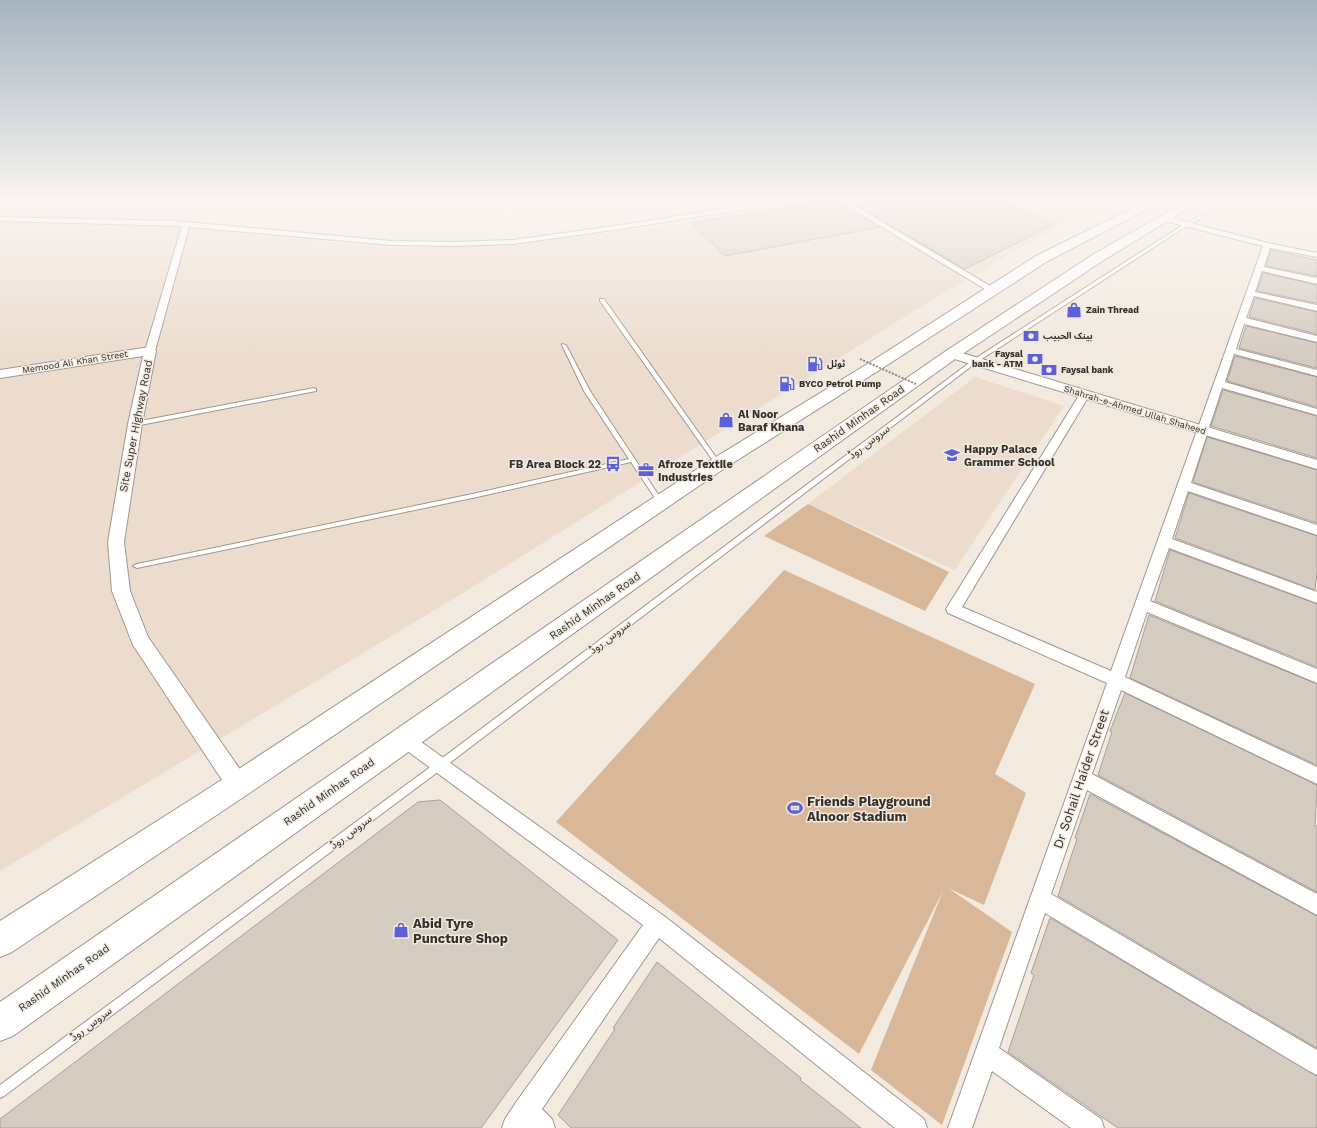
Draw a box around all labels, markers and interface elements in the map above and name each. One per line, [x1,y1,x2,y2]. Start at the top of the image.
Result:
shop icon: Zain Thread [1065,301,1083,319]
place label: Zain Thread [1086,305,1139,315]
bank icon: بينک الحبيب [1022,327,1040,345]
place label: بينک الحبيب [1043,331,1093,342]
street label: Memood Ali Khan Street [21,349,129,375]
place label: Faysal bank - ATM [972,349,1023,369]
bank icon: Faysal bank - ATM [1026,350,1044,368]
fuel station icon: ٹوٹل [806,355,824,373]
street label: Site Super Highway Road [117,359,155,493]
place label: ٹوٹل [827,359,845,370]
bank icon: Faysal bank [1040,361,1058,379]
place label: Faysal bank [1061,365,1114,375]
fuel station icon: BYCO Petrol Pump [778,375,796,393]
place label: BYCO Petrol Pump [799,379,882,389]
street label: Rashid Minhas Road [811,383,907,455]
street label: Shahrah-e-Ahmed Ullah Shaheed [1063,384,1207,436]
place label: Al Noor Baraf Khana [738,408,805,434]
shop icon: Al Noor Baraf Khana [717,411,735,429]
street label: سروس روڈ [845,422,893,462]
place label: Happy Palace Grammer School [964,443,1055,469]
school or university icon: Happy Palace Grammer School [943,446,961,464]
bus stop icon: FB Area Block 22 [604,455,622,473]
place label: FB Area Block 22 [509,458,601,471]
place label: Afroze Textile Industries [658,458,733,484]
office icon: Afroze Textile Industries [637,461,655,479]
street label: Rashid Minhas Road [547,570,643,642]
street label: سروس روڈ [586,617,634,657]
street label: Dr Sohail Haider Street [1050,707,1112,851]
street label: Rashid Minhas Road [281,756,377,828]
place label: Friends Playground Alnoor Stadium [807,794,931,824]
sports icon: Friends Playground Alnoor Stadium [786,799,804,817]
street label: سروس روڈ [327,812,375,852]
place label: Abid Tyre Puncture Shop [413,916,508,946]
shop icon: Abid Tyre Puncture Shop [392,921,410,939]
street label: Rashid Minhas Road [16,942,112,1014]
street label: سروس روڈ [67,1004,115,1044]

